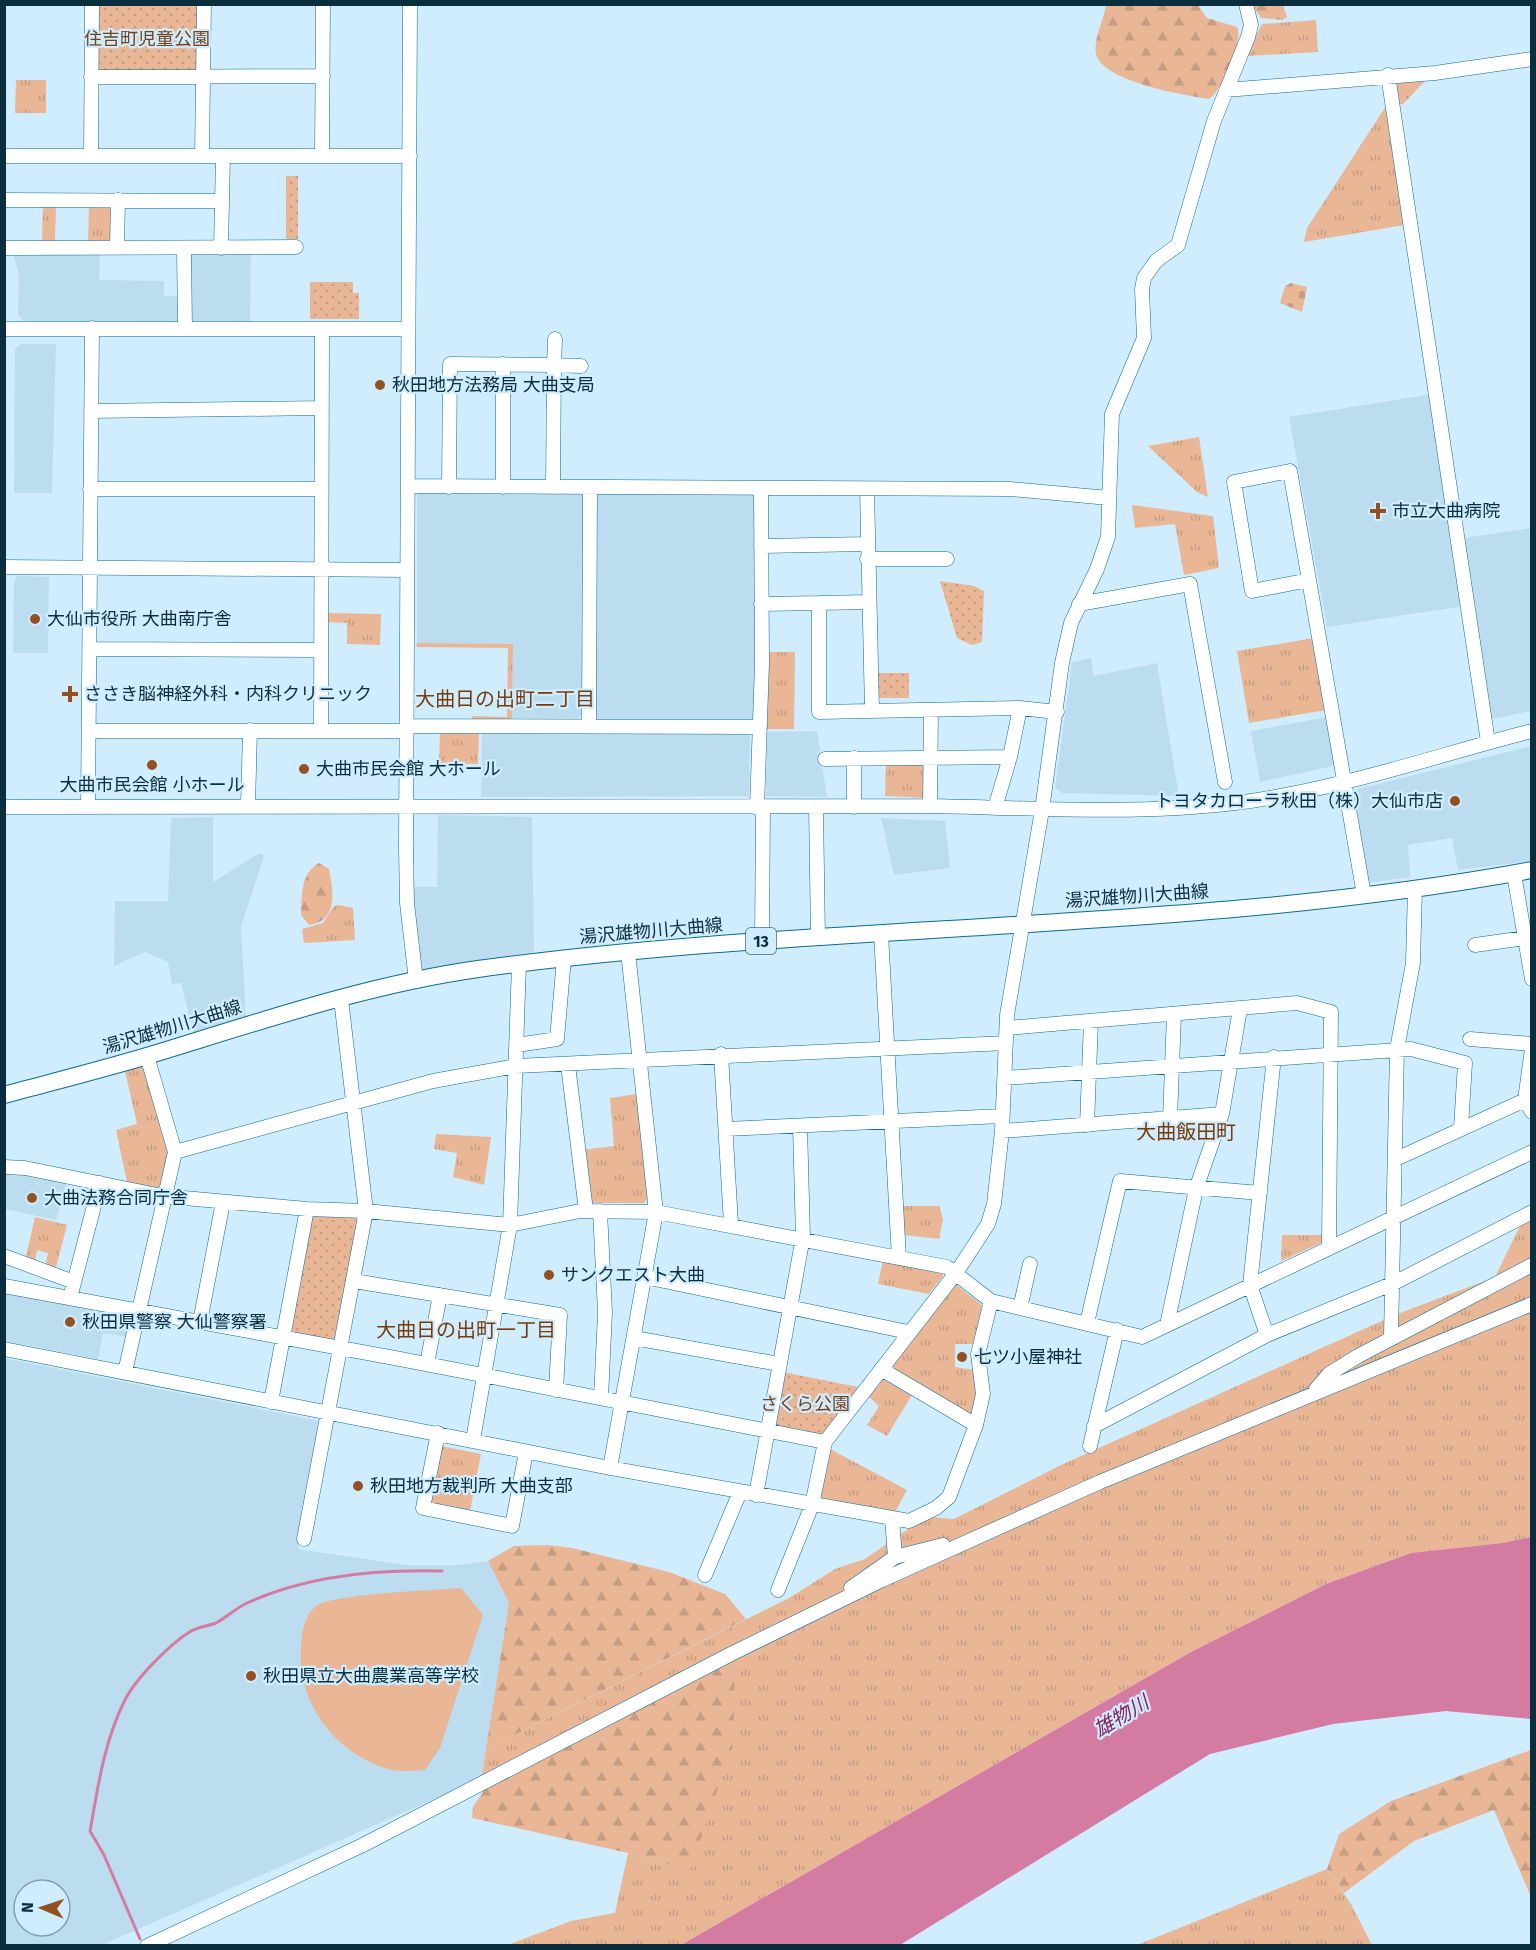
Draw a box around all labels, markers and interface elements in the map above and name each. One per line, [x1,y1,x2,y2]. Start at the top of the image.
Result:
park label: 住吉町児童公園 [84,28,210,50]
place label: 秋田地方法務局 大曲支局 [392,374,595,396]
marker: 秋田地方法務局 大曲支局 [373,378,387,392]
place label: 市立大曲病院 [1392,500,1500,522]
marker: 市立大曲病院 [1369,502,1387,520]
place label: 大仙市役所 大曲南庁舎 [47,608,232,630]
marker: 大仙市役所 大曲南庁舎 [28,612,42,626]
place label: ささき脳神経外科・内科クリニック [84,683,372,705]
marker: ささき脳神経外科・内科クリニック [61,685,79,703]
district label: 大曲日の出町二丁目 [415,687,595,711]
marker: 大曲市民会館 小ホール [145,758,159,772]
place label: 大曲市民会館 大ホール [316,758,501,780]
marker: 大曲市民会館 大ホール [297,762,311,776]
place label: 大曲市民会館 小ホール [60,774,244,796]
place label: トヨタカローラ秋田（株）大仙市店 [1155,790,1443,812]
marker: トヨタカローラ秋田（株）大仙市店 [1448,794,1462,808]
street label: 湯沢雄物川大曲線 [1064,880,1210,912]
street label: 湯沢雄物川大曲線 [578,914,724,948]
road number: 13 [746,928,776,954]
street label: 湯沢雄物川大曲線 [100,995,244,1059]
district label: 大曲飯田町 [1136,1120,1236,1144]
place label: 大曲法務合同庁舎 [44,1187,188,1209]
marker: 大曲法務合同庁舎 [25,1191,39,1205]
place label: サンクエスト大曲 [561,1264,705,1286]
marker: サンクエスト大曲 [542,1268,556,1282]
place label: 秋田県警察 大仙警察署 [82,1311,267,1333]
marker: 秋田県警察 大仙警察署 [63,1315,77,1329]
district label: 大曲日の出町一丁目 [376,1318,556,1342]
place label: 七ツ小屋神社 [974,1346,1082,1368]
marker: 七ツ小屋神社 [955,1350,969,1364]
park label: さくら公園 [760,1393,850,1415]
place label: 秋田地方裁判所 大曲支部 [370,1475,573,1497]
marker: 秋田地方裁判所 大曲支部 [351,1479,365,1493]
place label: 秋田県立大曲農業高等学校 [263,1665,479,1687]
marker: 秋田県立大曲農業高等学校 [244,1669,258,1683]
water label: 雄物川 [1089,1689,1155,1742]
north arrow [12,1878,72,1938]
text: N [18,1902,37,1913]

